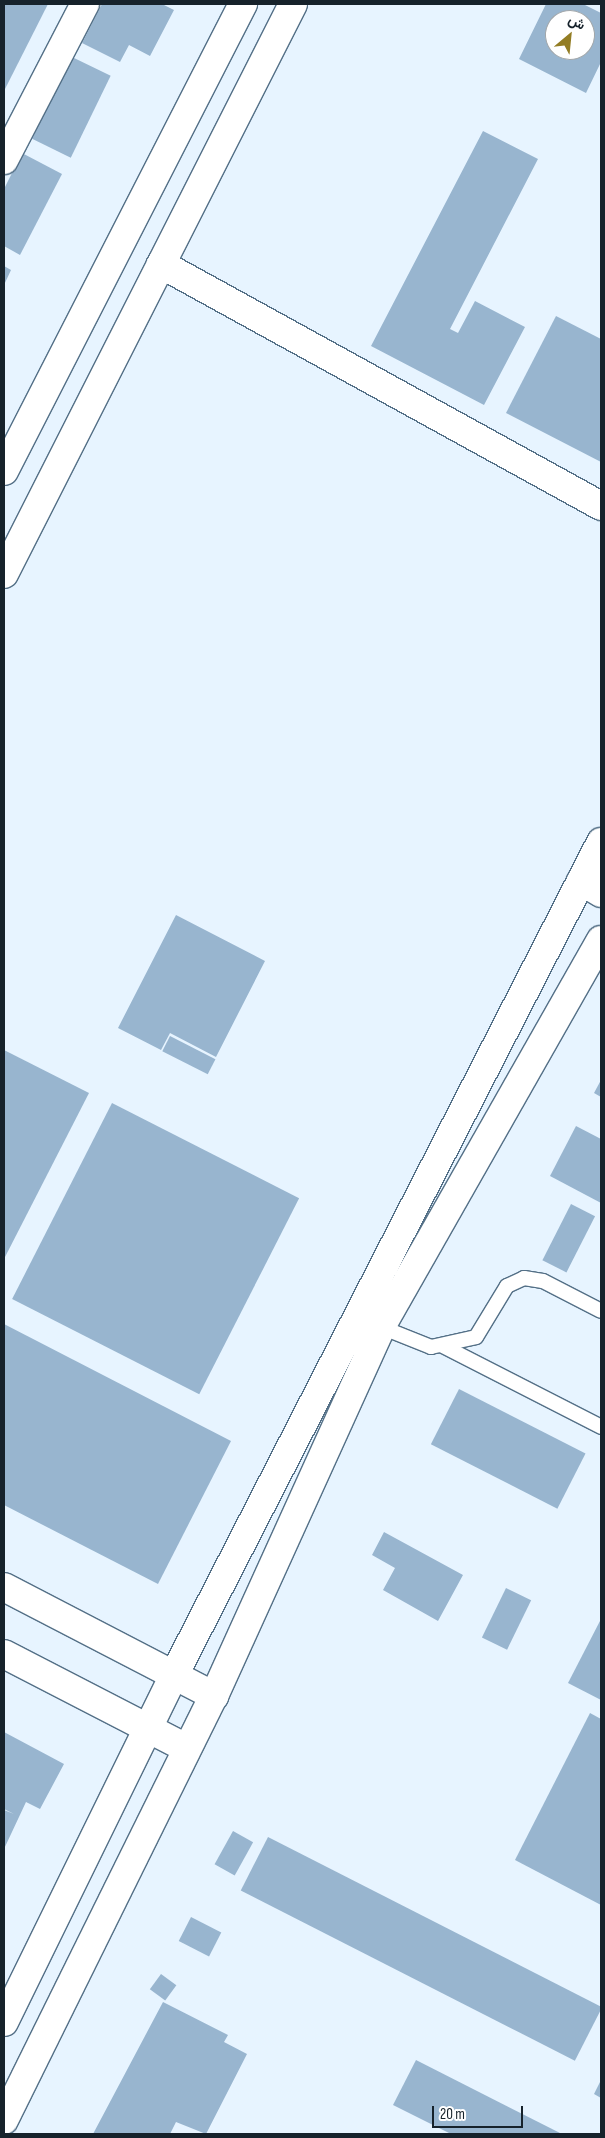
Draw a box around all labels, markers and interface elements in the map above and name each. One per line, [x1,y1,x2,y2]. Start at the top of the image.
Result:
north arrow [545,10,595,60]
text: ش [565,11,588,34]
scale bar [435,2096,526,2128]
text: 20 m [440,2105,465,2124]

